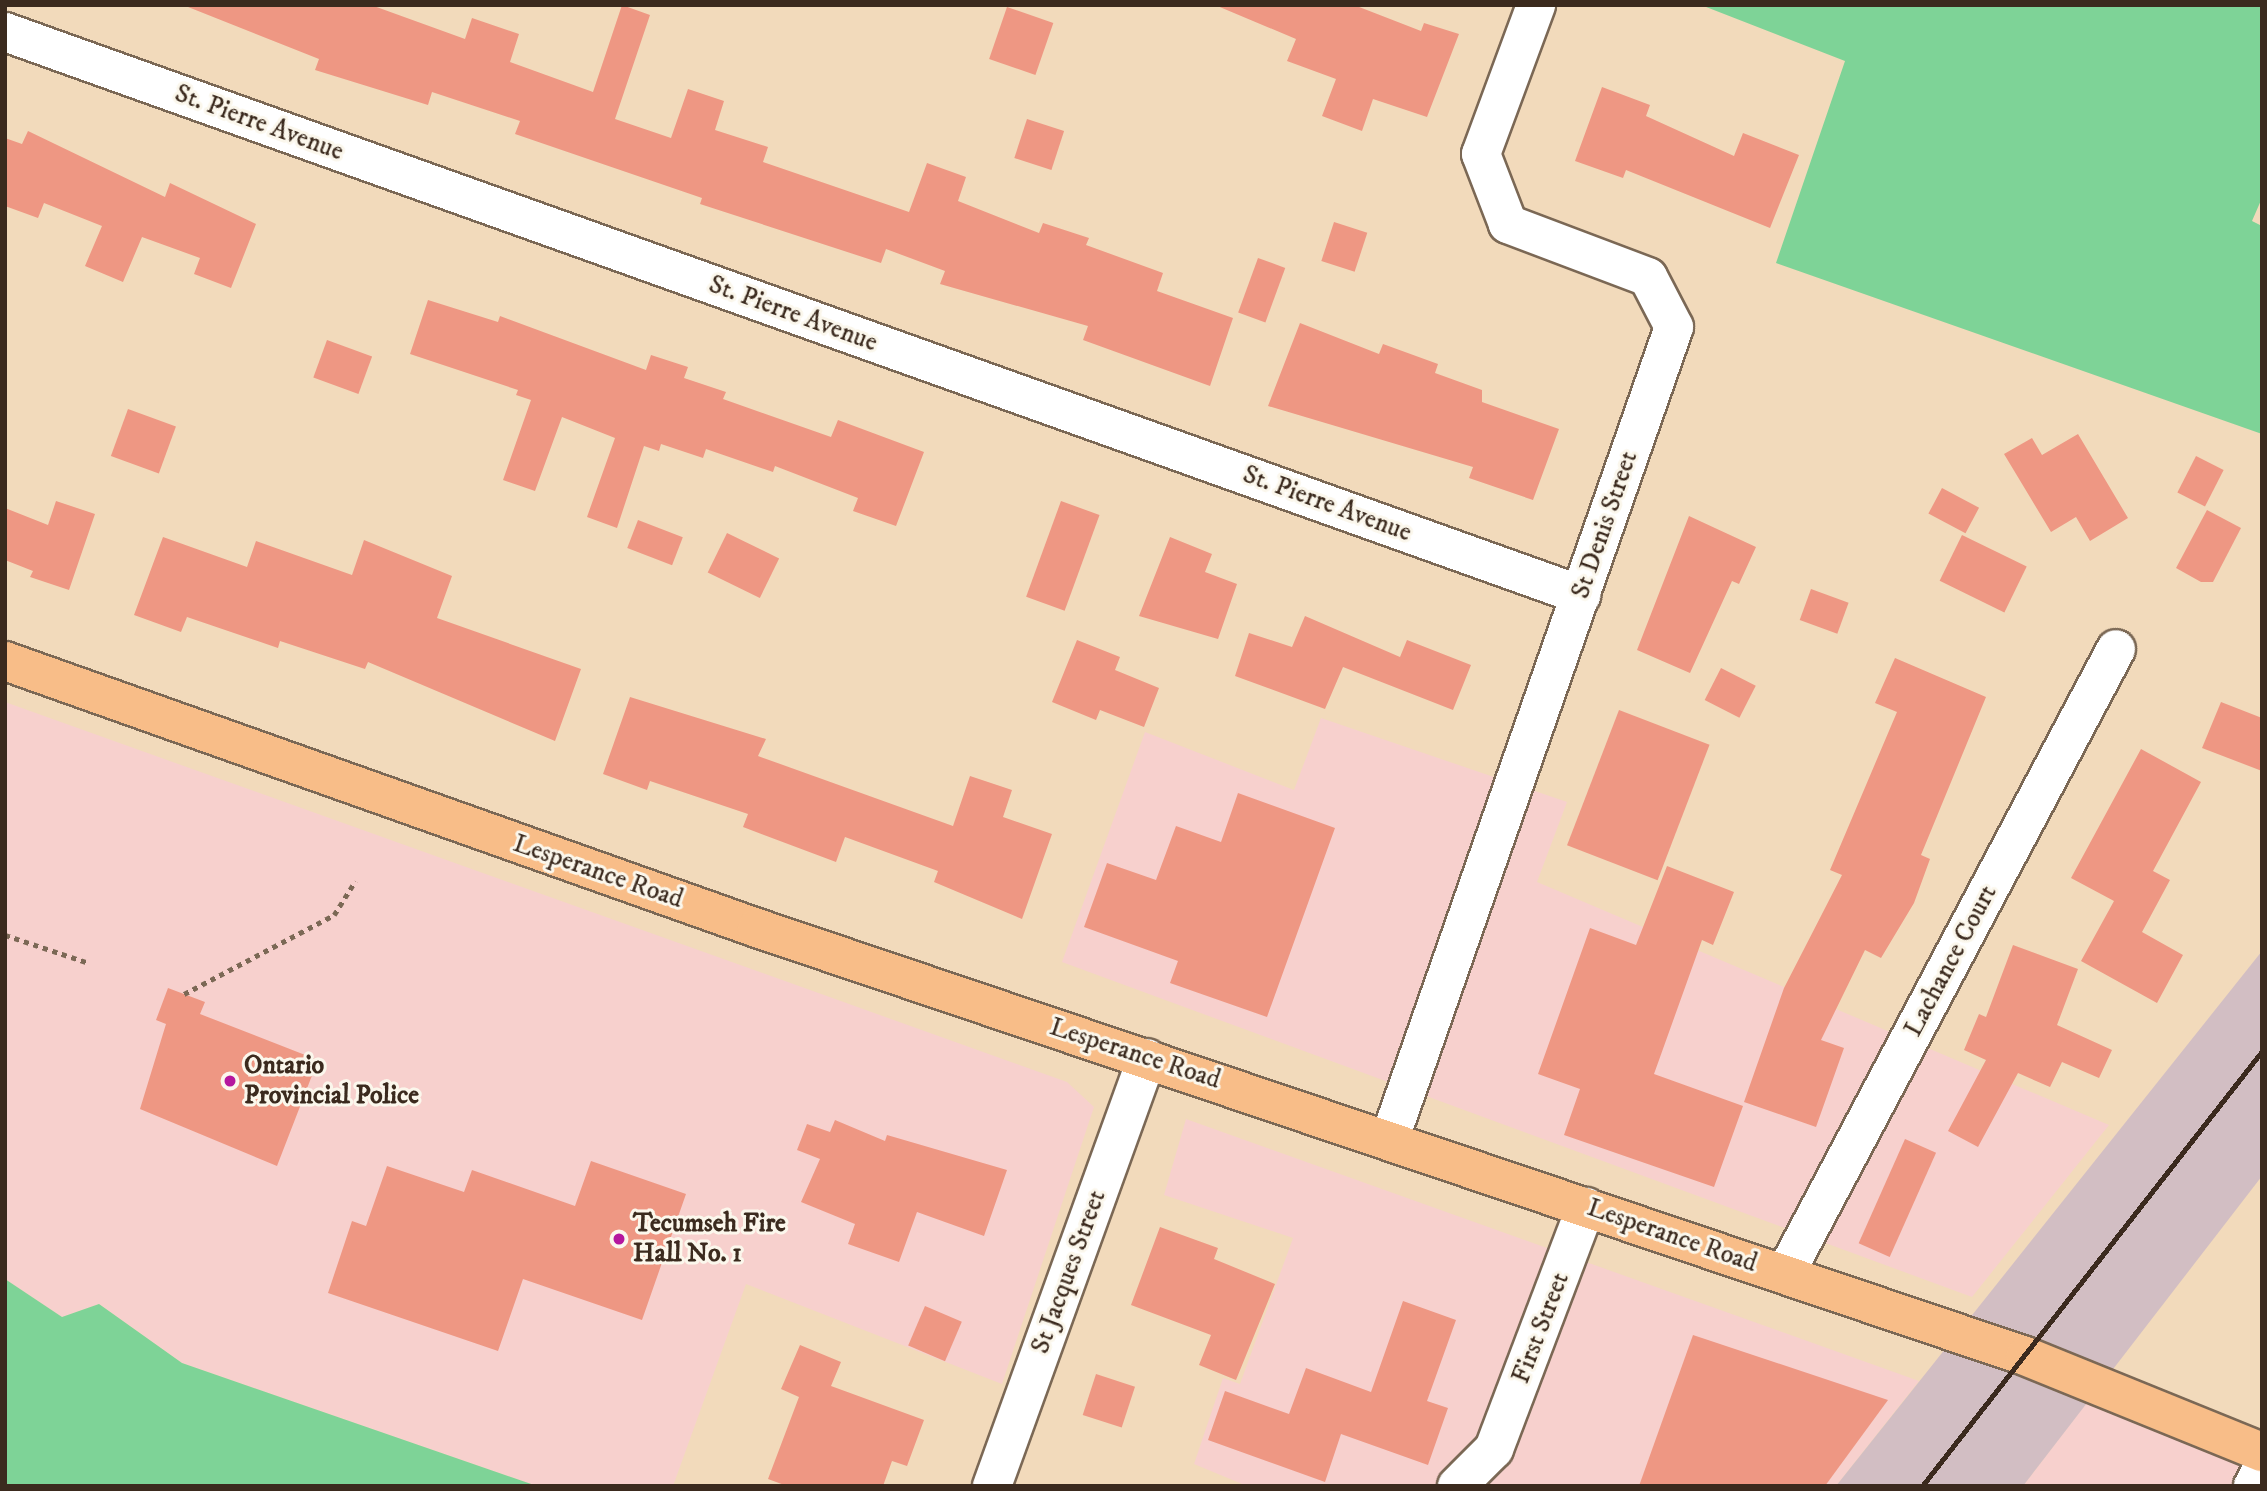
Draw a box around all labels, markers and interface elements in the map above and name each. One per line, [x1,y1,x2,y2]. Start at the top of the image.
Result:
street label: St. Pierre Avenue [171,78,347,168]
street label: St. Pierre Avenue [705,269,881,359]
street label: St Denis Street [1565,447,1645,603]
street label: St. Pierre Avenue [1239,459,1415,549]
street label: Lesperance Road [509,828,687,916]
street label: Lachance Court [1898,880,2004,1042]
street label: Lesperance Road [1046,1012,1224,1096]
place label: Ontario Provincial Police [244,1050,419,1112]
marker: Ontario Provincial Police [222,1073,238,1089]
street label: St Jacques Street [1025,1186,1113,1358]
street label: Lesperance Road [1583,1192,1761,1280]
place label: Tecumseh Fire Hall No. 1 [633,1208,786,1270]
marker: Tecumseh Fire Hall No. 1 [611,1231,627,1247]
street label: First Street [1506,1268,1576,1388]

